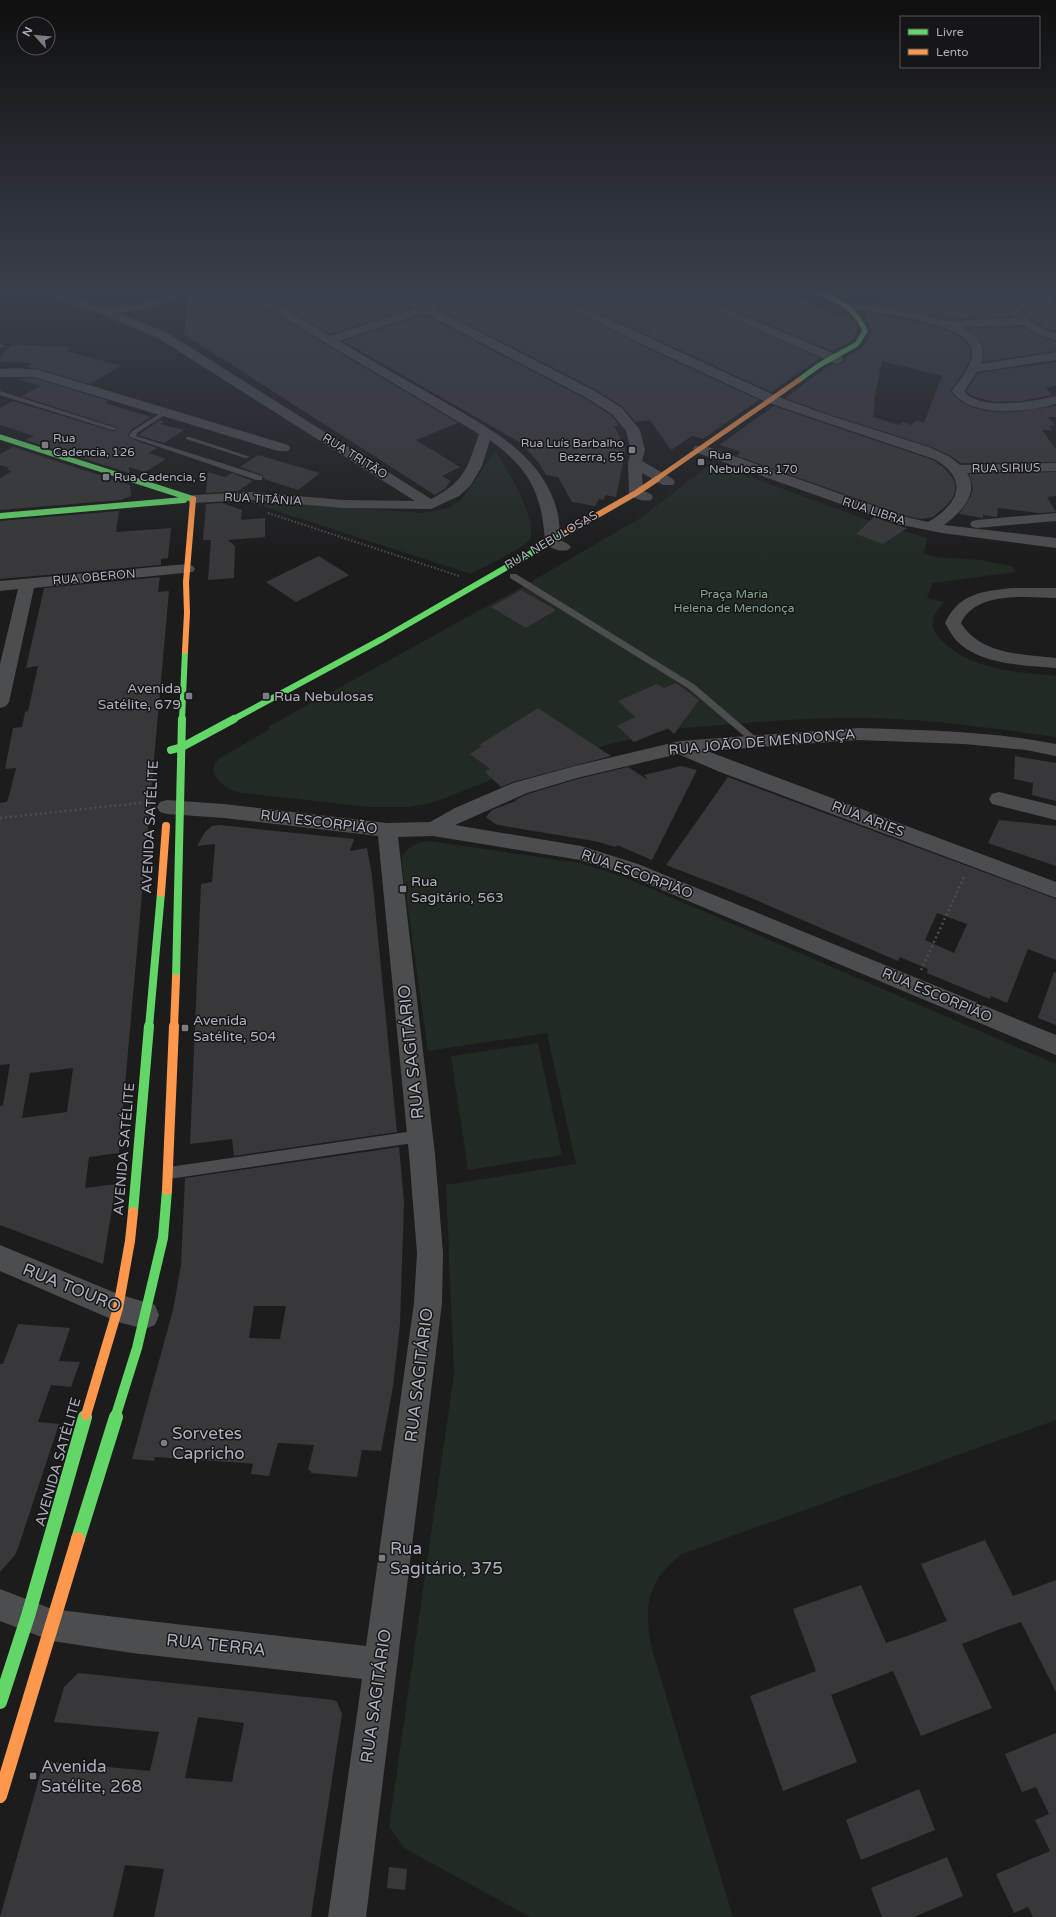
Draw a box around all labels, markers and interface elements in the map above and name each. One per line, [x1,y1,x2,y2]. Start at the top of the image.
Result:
north arrow [16,16,56,56]
legend [900,16,1040,68]
text: N [20,25,35,39]
text: Livre [936,25,964,39]
text: Lento [936,45,969,59]
street label: RUA TRITÃO [320,430,390,482]
place label: Rua Cadencia, 126 [53,431,135,459]
place label: Rua Luís Barbalho Bezerra, 55 [521,436,624,464]
marker: Rua Cadencia, 126 [40,440,50,450]
marker: Rua Luís Barbalho Bezerra, 55 [627,445,637,455]
place label: Rua Nebulosas, 170 [709,448,798,476]
marker: Rua Nebulosas, 170 [696,457,706,467]
street label: RUA SIRIUS [972,460,1040,476]
place label: Rua Cadencia, 5 [114,470,206,484]
marker: Rua Cadencia, 5 [101,472,111,482]
street label: RUA TITÂNIA [224,490,302,508]
street label: RUA LIBRA [841,494,907,528]
street label: RUA NEBULOSAS [502,508,600,572]
street label: RUA OBERON [52,566,136,588]
park label: Praça Maria Helena de Mendonça [674,587,794,615]
place label: Avenida Satélite, 679 [98,680,181,713]
place label: Rua Nebulosas [274,688,374,705]
marker: Avenida Satélite, 679 [184,691,194,701]
marker: Rua Nebulosas [261,691,271,701]
street label: RUA JOÃO DE MENDONÇA [668,725,856,759]
street label: AVENIDA SATÉLITE [138,760,162,894]
street label: RUA ARIES [829,797,907,841]
street label: RUA ESCORPIÃO [260,806,378,838]
street label: RUA ESCORPIÃO [579,846,695,902]
place label: Rua Sagitário, 563 [411,873,504,906]
marker: Rua Sagitário, 563 [398,884,408,894]
street label: RUA ESCORPIÃO [879,964,995,1026]
street label: RUA SAGITÁRIO [393,984,429,1120]
place label: Avenida Satélite, 504 [193,1012,277,1045]
marker: Avenida Satélite, 504 [180,1023,190,1033]
street label: AVENIDA SATÉLITE [110,1082,138,1216]
street label: RUA TOURO [20,1259,124,1317]
street label: RUA SAGITÁRIO [400,1307,438,1443]
street label: AVENIDA SATÉLITE [31,1396,85,1528]
place label: Sorvetes Capricho [172,1423,245,1464]
marker: Sorvetes Capricho [159,1438,169,1448]
place label: Rua Sagitário, 375 [390,1538,503,1579]
marker: Rua Sagitário, 375 [377,1553,387,1563]
street label: RUA SAGITÁRIO [356,1628,396,1764]
street label: RUA TERRA [165,1629,267,1661]
place label: Avenida Satélite, 268 [41,1756,142,1797]
marker: Avenida Satélite, 268 [28,1771,38,1781]

